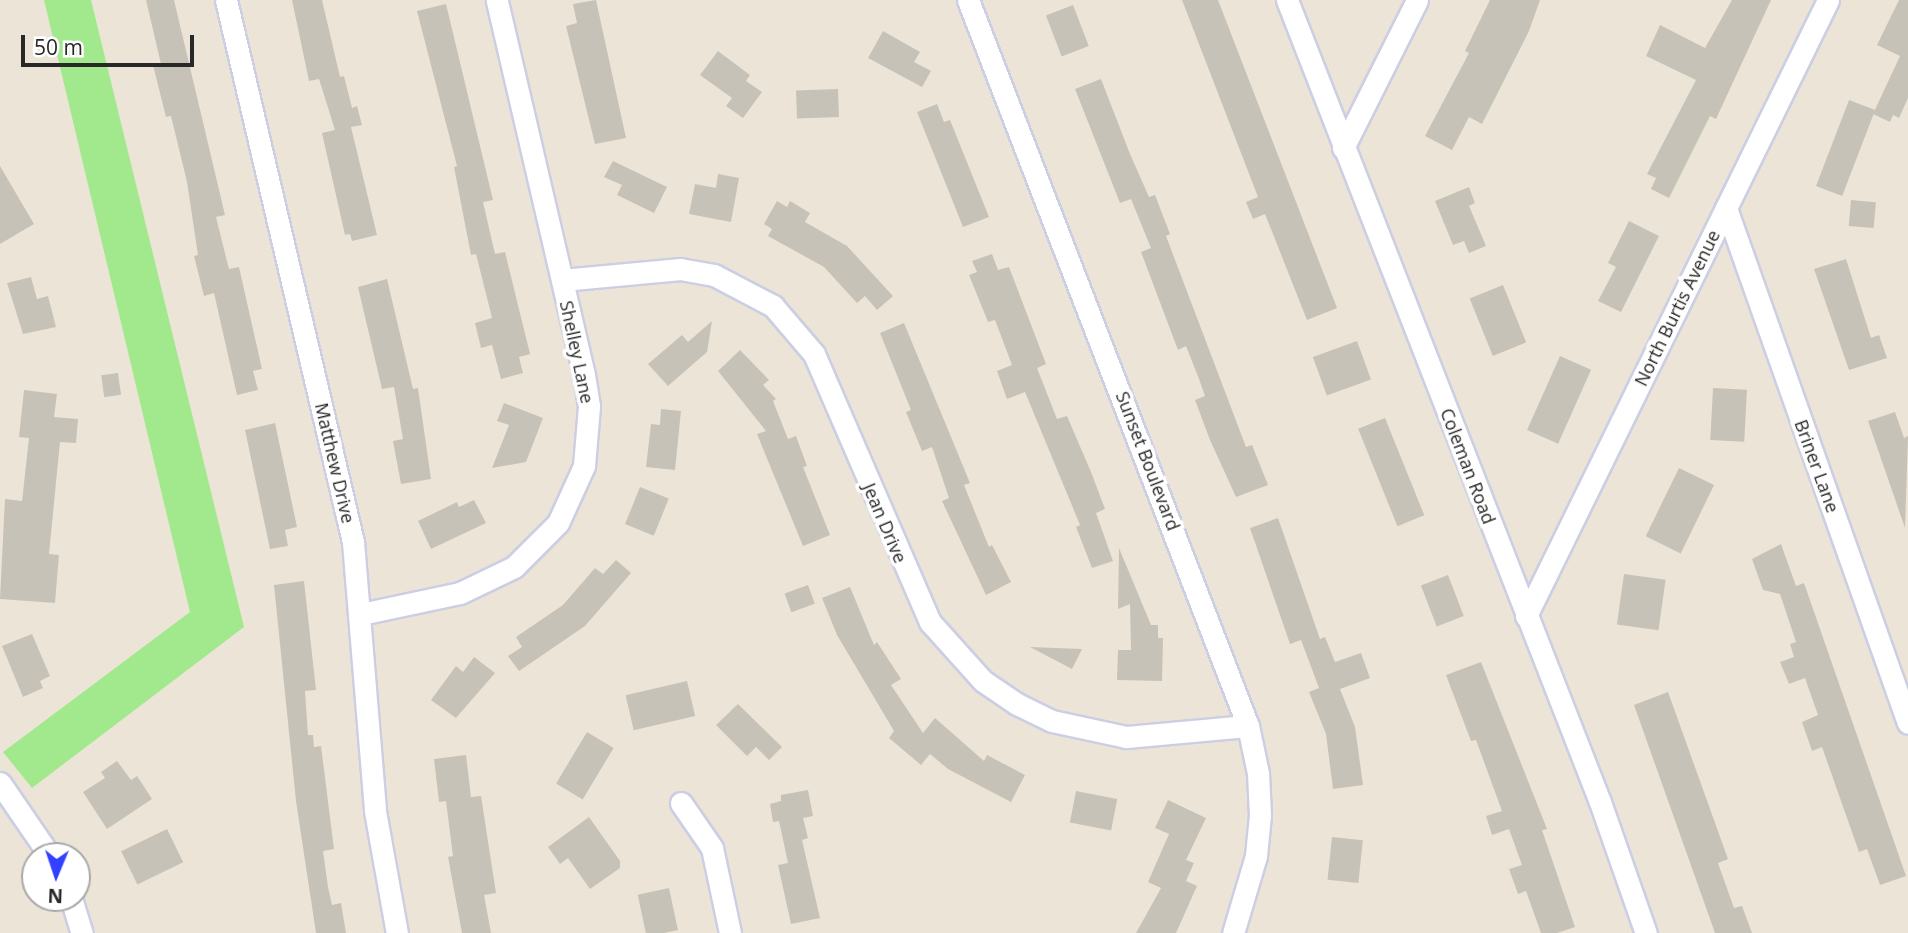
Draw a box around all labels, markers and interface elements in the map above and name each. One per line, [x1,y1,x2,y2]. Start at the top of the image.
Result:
scale bar [24,21,198,65]
text: 50 m [34,33,83,61]
street label: North Burtis Avenue [1630,227,1724,389]
street label: Shelley Lane [556,299,598,405]
street label: Sunset Boulevard [1112,388,1184,534]
street label: Matthew Drive [311,401,359,525]
street label: Coleman Road [1436,405,1500,527]
street label: Briner Lane [1790,417,1844,515]
street label: Jean Drive [859,480,911,566]
north arrow [21,842,91,912]
text: N [47,883,64,909]

